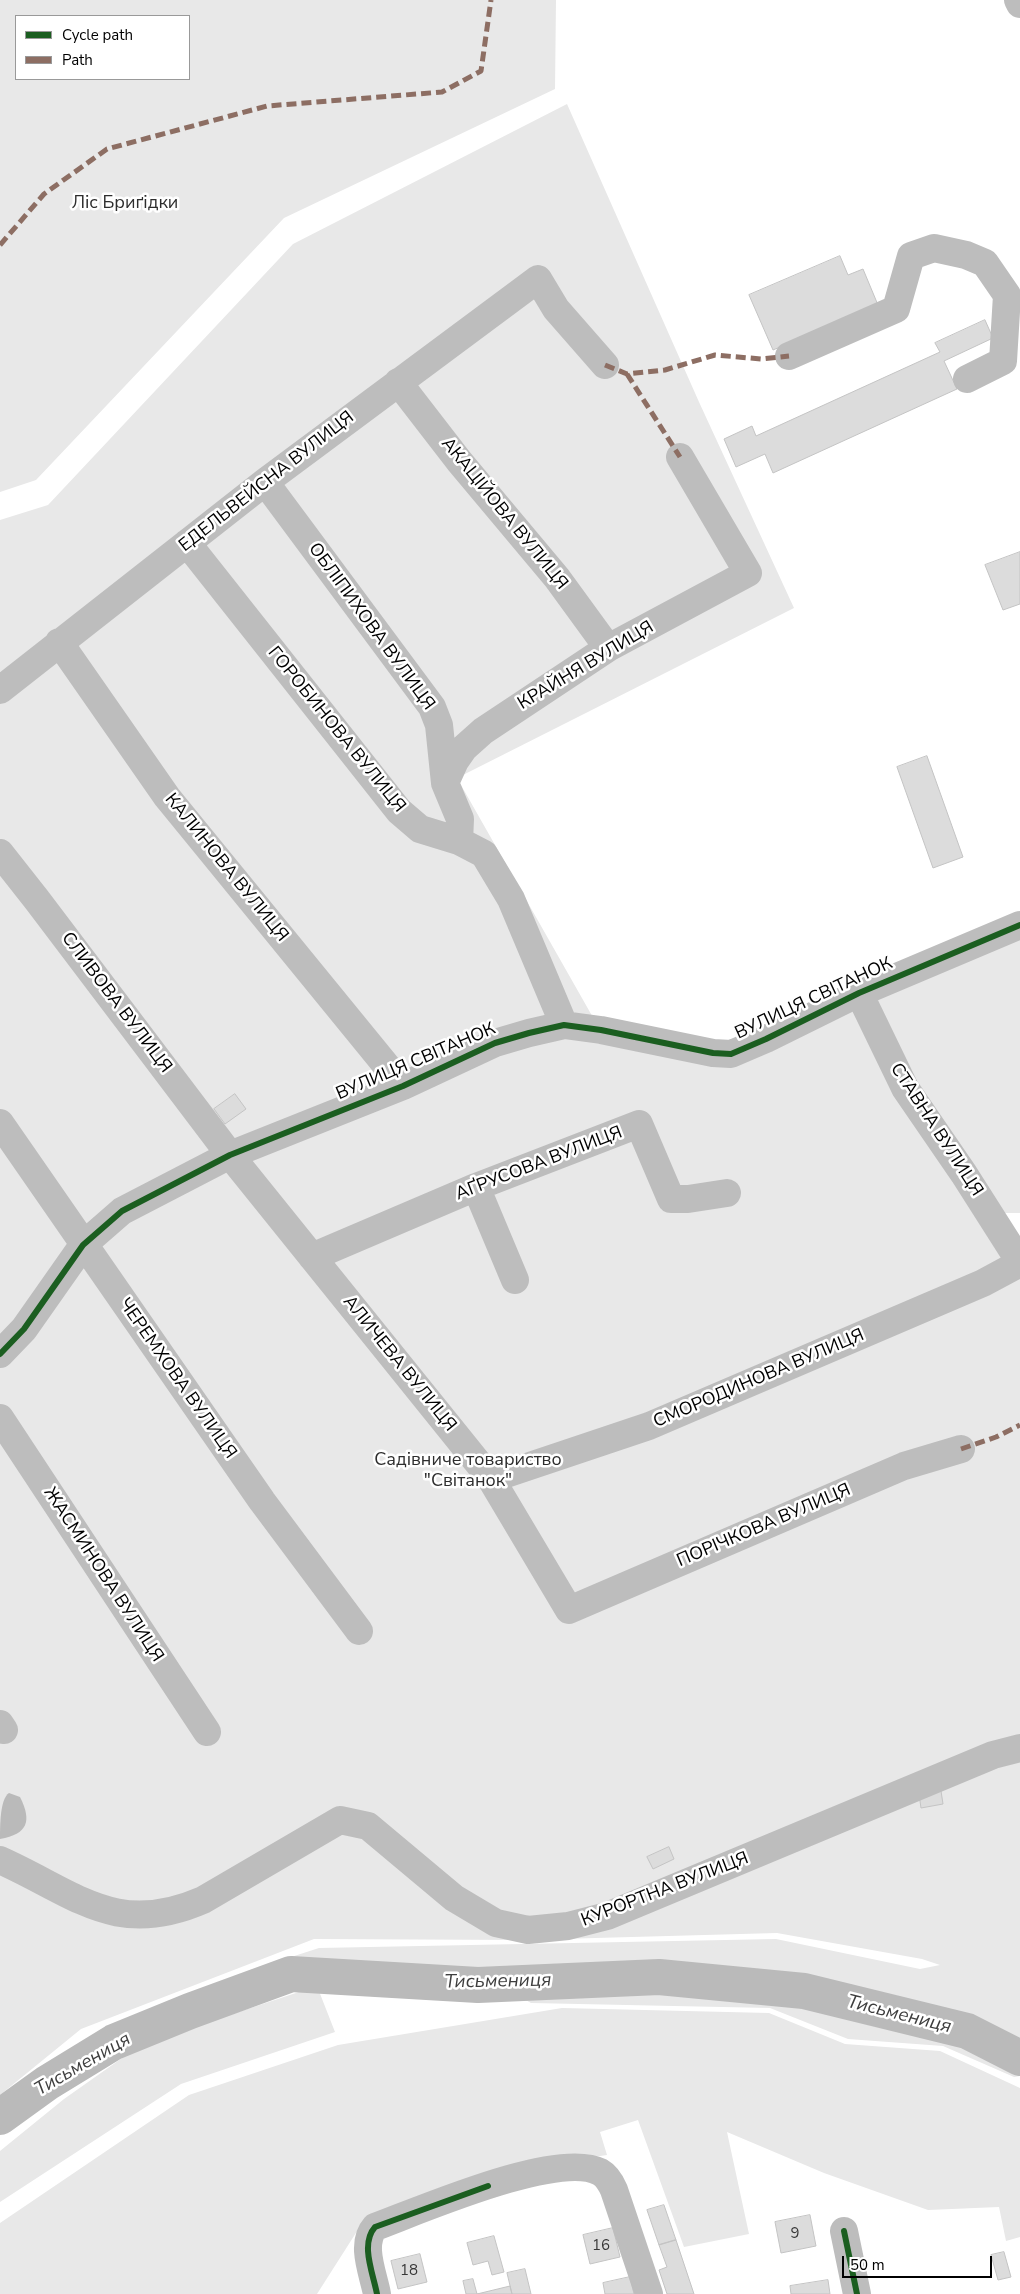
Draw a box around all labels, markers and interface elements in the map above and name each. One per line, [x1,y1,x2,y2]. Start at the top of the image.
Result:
legend [15,15,190,80]
text: Cycle path [62,25,133,45]
text: Path [62,50,93,70]
park label: Ліс Бриґідки [72,193,178,215]
street label: ЕДЕЛЬВЕЙСНА ВУЛИЦЯ [175,407,359,557]
street label: АКАЦІЙОВА ВУЛИЦЯ [436,434,572,594]
street label: ОБЛІПИХОВА ВУЛИЦЯ [303,539,439,715]
street label: КРАЙНЯ ВУЛИЦЯ [514,617,658,715]
street label: ГОРОБИНОВА ВУЛИЦЯ [262,643,410,817]
street label: КАЛИНОВА ВУЛИЦЯ [160,790,292,946]
street label: СЛИВОВА ВУЛИЦЯ [56,928,176,1078]
street label: ВУЛИЦЯ СВІТАНОК [732,953,896,1045]
street label: ВУЛИЦЯ СВІТАНОК [333,1019,499,1105]
street label: СТАВНА ВУЛИЦЯ [885,1059,987,1201]
street label: АҐРУСОВА ВУЛИЦЯ [453,1122,625,1206]
street label: АЛИЧЕВА ВУЛИЦЯ [338,1292,460,1436]
street label: ЧЕРЕМХОВА ВУЛИЦЯ [113,1295,241,1463]
street label: СМОРОДИНОВА ВУЛИЦЯ [650,1325,868,1433]
park label: Садівниче товариство "Світанок" [374,1450,562,1492]
street label: ПОРІЧКОВА ВУЛИЦЯ [674,1480,854,1572]
street label: ЖАСМИНОВА ВУЛИЦЯ [38,1484,168,1666]
street label: КУРОРТНА ВУЛИЦЯ [578,1848,752,1932]
water label: Тисьмениця [444,1970,552,1994]
water label: Тисьмениця [844,1991,954,2039]
water label: Тисьмениця [31,2028,135,2102]
house number: 9 [791,2225,799,2243]
house number: 16 [592,2237,610,2255]
scale bar [845,2246,995,2278]
text: 50 m [850,2255,885,2275]
house number: 18 [400,2262,418,2280]

